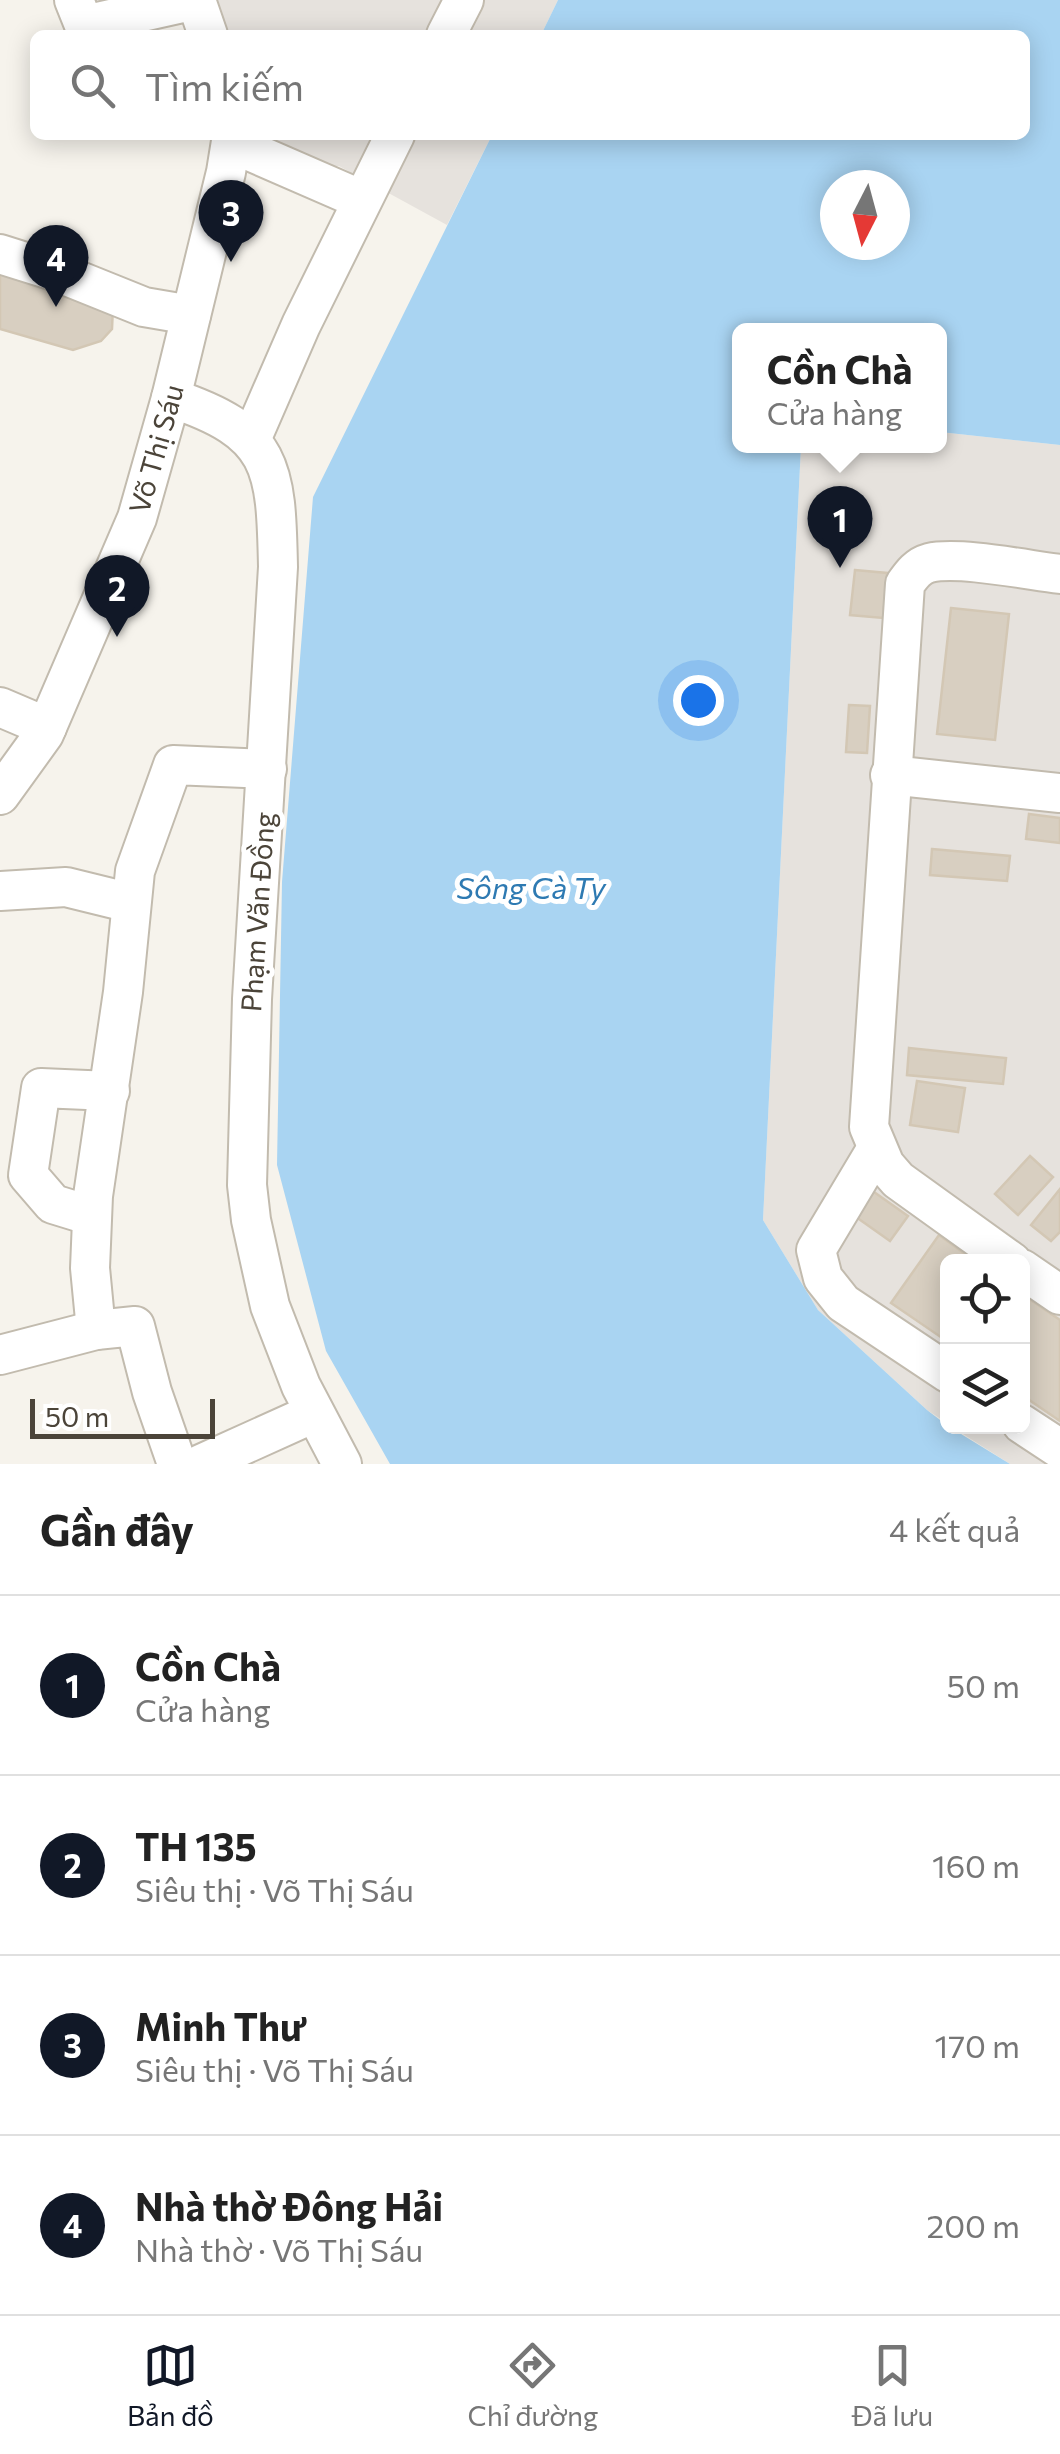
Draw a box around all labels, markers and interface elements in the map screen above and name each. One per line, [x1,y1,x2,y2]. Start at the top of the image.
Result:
search box [30,30,1030,140]
icon: search [65,58,120,113]
text: Tìm kiếm [145,62,304,109]
north arrow [820,170,910,260]
pin: 3 [198,180,264,262]
pin: 4 [23,224,88,307]
popup [732,323,947,453]
text: Cồn Chà [767,345,912,392]
street label: Võ Thị Sáu [121,381,190,517]
text: Cửa hàng [767,392,902,432]
pin: 1 [808,486,872,568]
pin: 2 [84,554,150,637]
your location [673,675,724,726]
street label: Phạm Văn Đồng [233,811,281,1013]
water label: Sông Cà Ty [456,868,607,905]
map controls [940,1254,1030,1434]
button: locate [940,1254,1030,1344]
button: layers [940,1344,1030,1434]
scale bar [30,1394,215,1438]
text: 50 m [45,1399,109,1433]
text: Gần đây [40,1503,194,1555]
text: 4 kết quả [889,1509,1020,1549]
text: Cồn Chà [135,1642,281,1689]
text: 1 [65,1665,80,1705]
text: 50 m [947,1665,1020,1705]
text: Cửa hàng [135,1689,271,1729]
text: TH 135 [135,1822,257,1869]
text: 2 [63,1845,82,1885]
text: 160 m [932,1845,1020,1885]
text: Siêu thị · Võ Thị Sáu [135,1869,414,1909]
text: Minh Thư [135,2002,307,2049]
text: 3 [63,2025,82,2065]
text: 170 m [935,2025,1020,2065]
text: Siêu thị · Võ Thị Sáu [135,2049,414,2089]
text: Nhà thờ Đông Hải [135,2182,443,2229]
text: 4 [63,2205,82,2245]
text: 200 m [927,2205,1020,2245]
text: Nhà thờ · Võ Thị Sáu [135,2229,423,2269]
tab: Bản đồ [127,2338,214,2432]
tab: Chỉ đường [468,2338,598,2432]
tab: Đã lưu [852,2338,933,2432]

